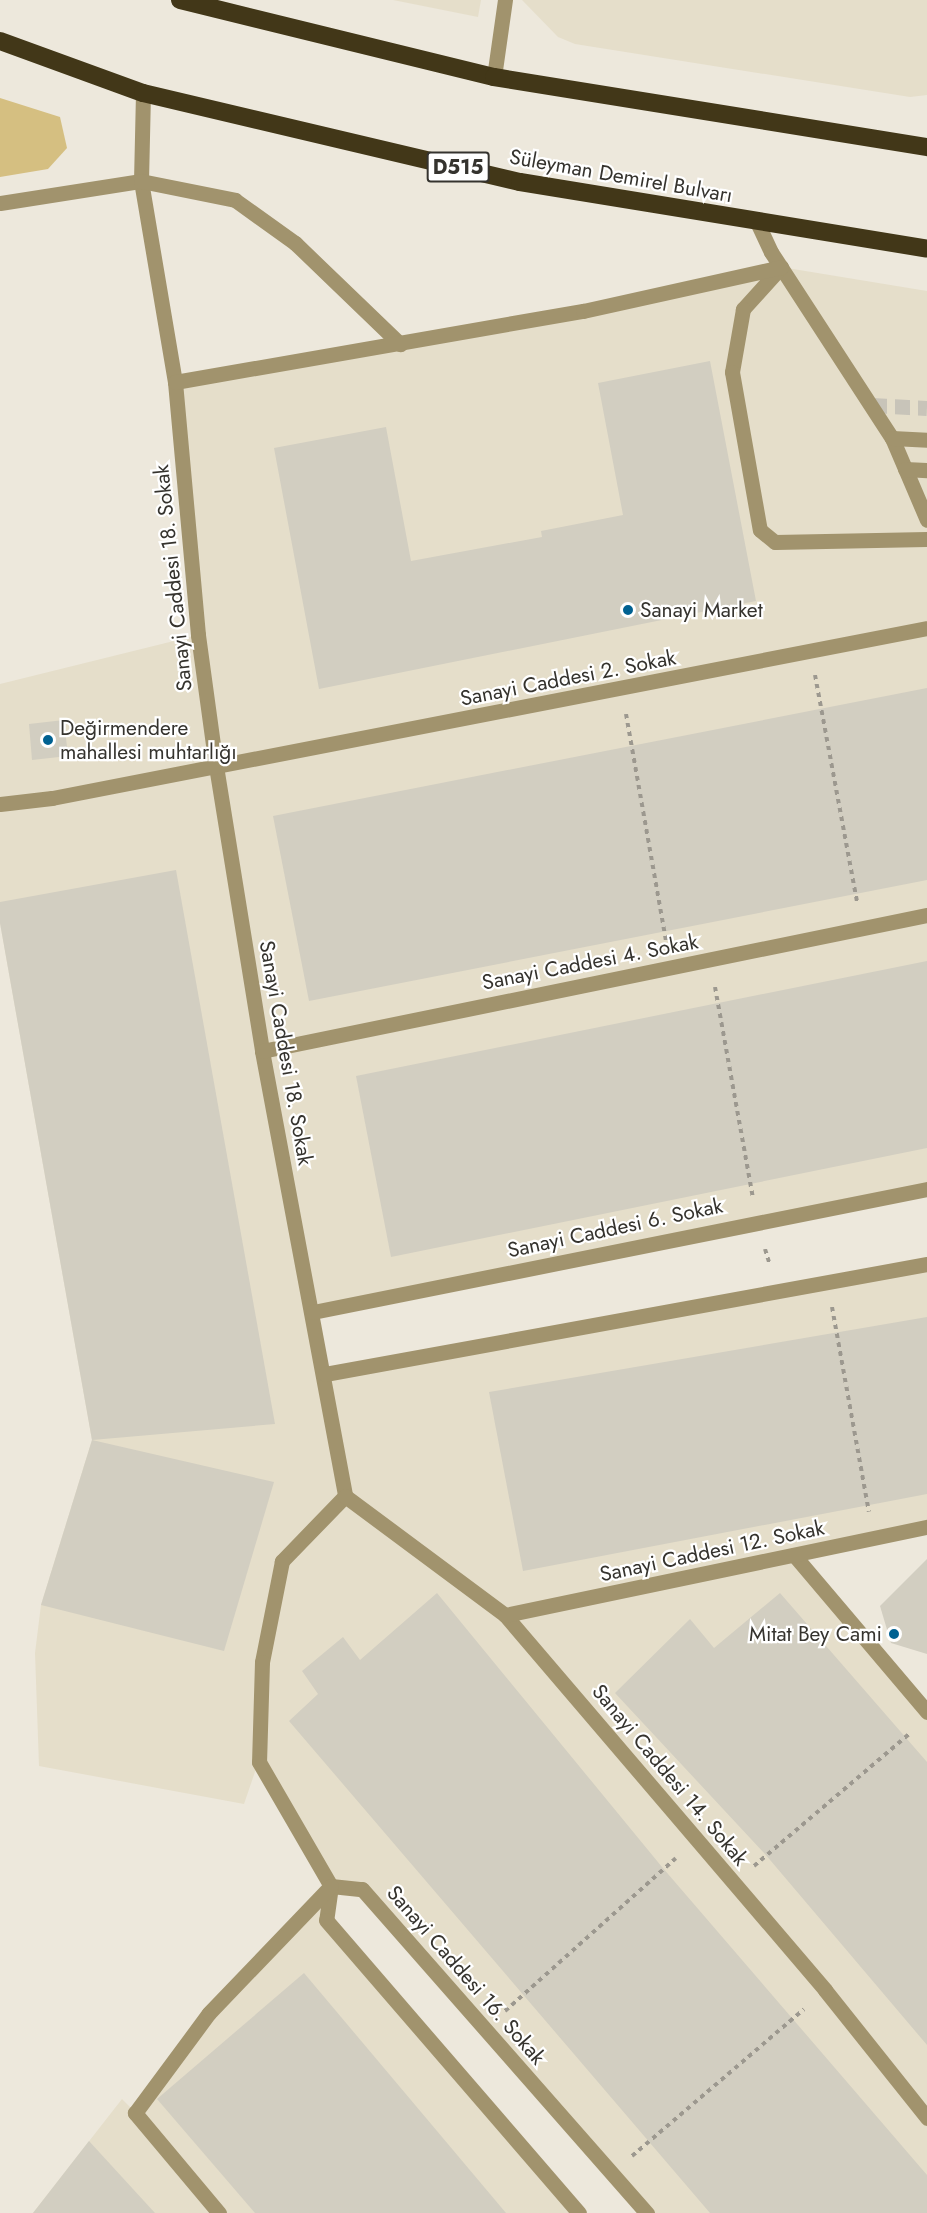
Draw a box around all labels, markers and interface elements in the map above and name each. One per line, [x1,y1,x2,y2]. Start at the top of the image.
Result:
street label: Süleyman Demirel Bulvarı [507,144,735,208]
road number: D515 [426,150,490,184]
street label: Sanayi Caddesi 18. Sokak [149,463,197,693]
place label: Sanayi Market [640,597,763,623]
marker: Sanayi Market [621,603,635,617]
street label: Sanayi Caddesi 2. Sokak [458,645,678,711]
place label: Değirmendere mahallesi muhtarlığı [60,715,237,765]
marker: Değirmendere mahallesi muhtarlığı [41,733,55,747]
street label: Sanayi Caddesi 4. Sokak [480,929,700,995]
street label: Sanayi Caddesi 18. Sokak [254,939,318,1167]
street label: Sanayi Caddesi 6. Sokak [505,1193,725,1263]
street label: Sanayi Caddesi 12. Sokak [598,1515,826,1587]
place label: Mitat Bey Cami [749,1621,882,1647]
marker: Mitat Bey Cami [887,1627,901,1641]
street label: Sanayi Caddesi 14. Sokak [587,1679,753,1871]
street label: Sanayi Caddesi 16. Sokak [381,1880,551,2070]

